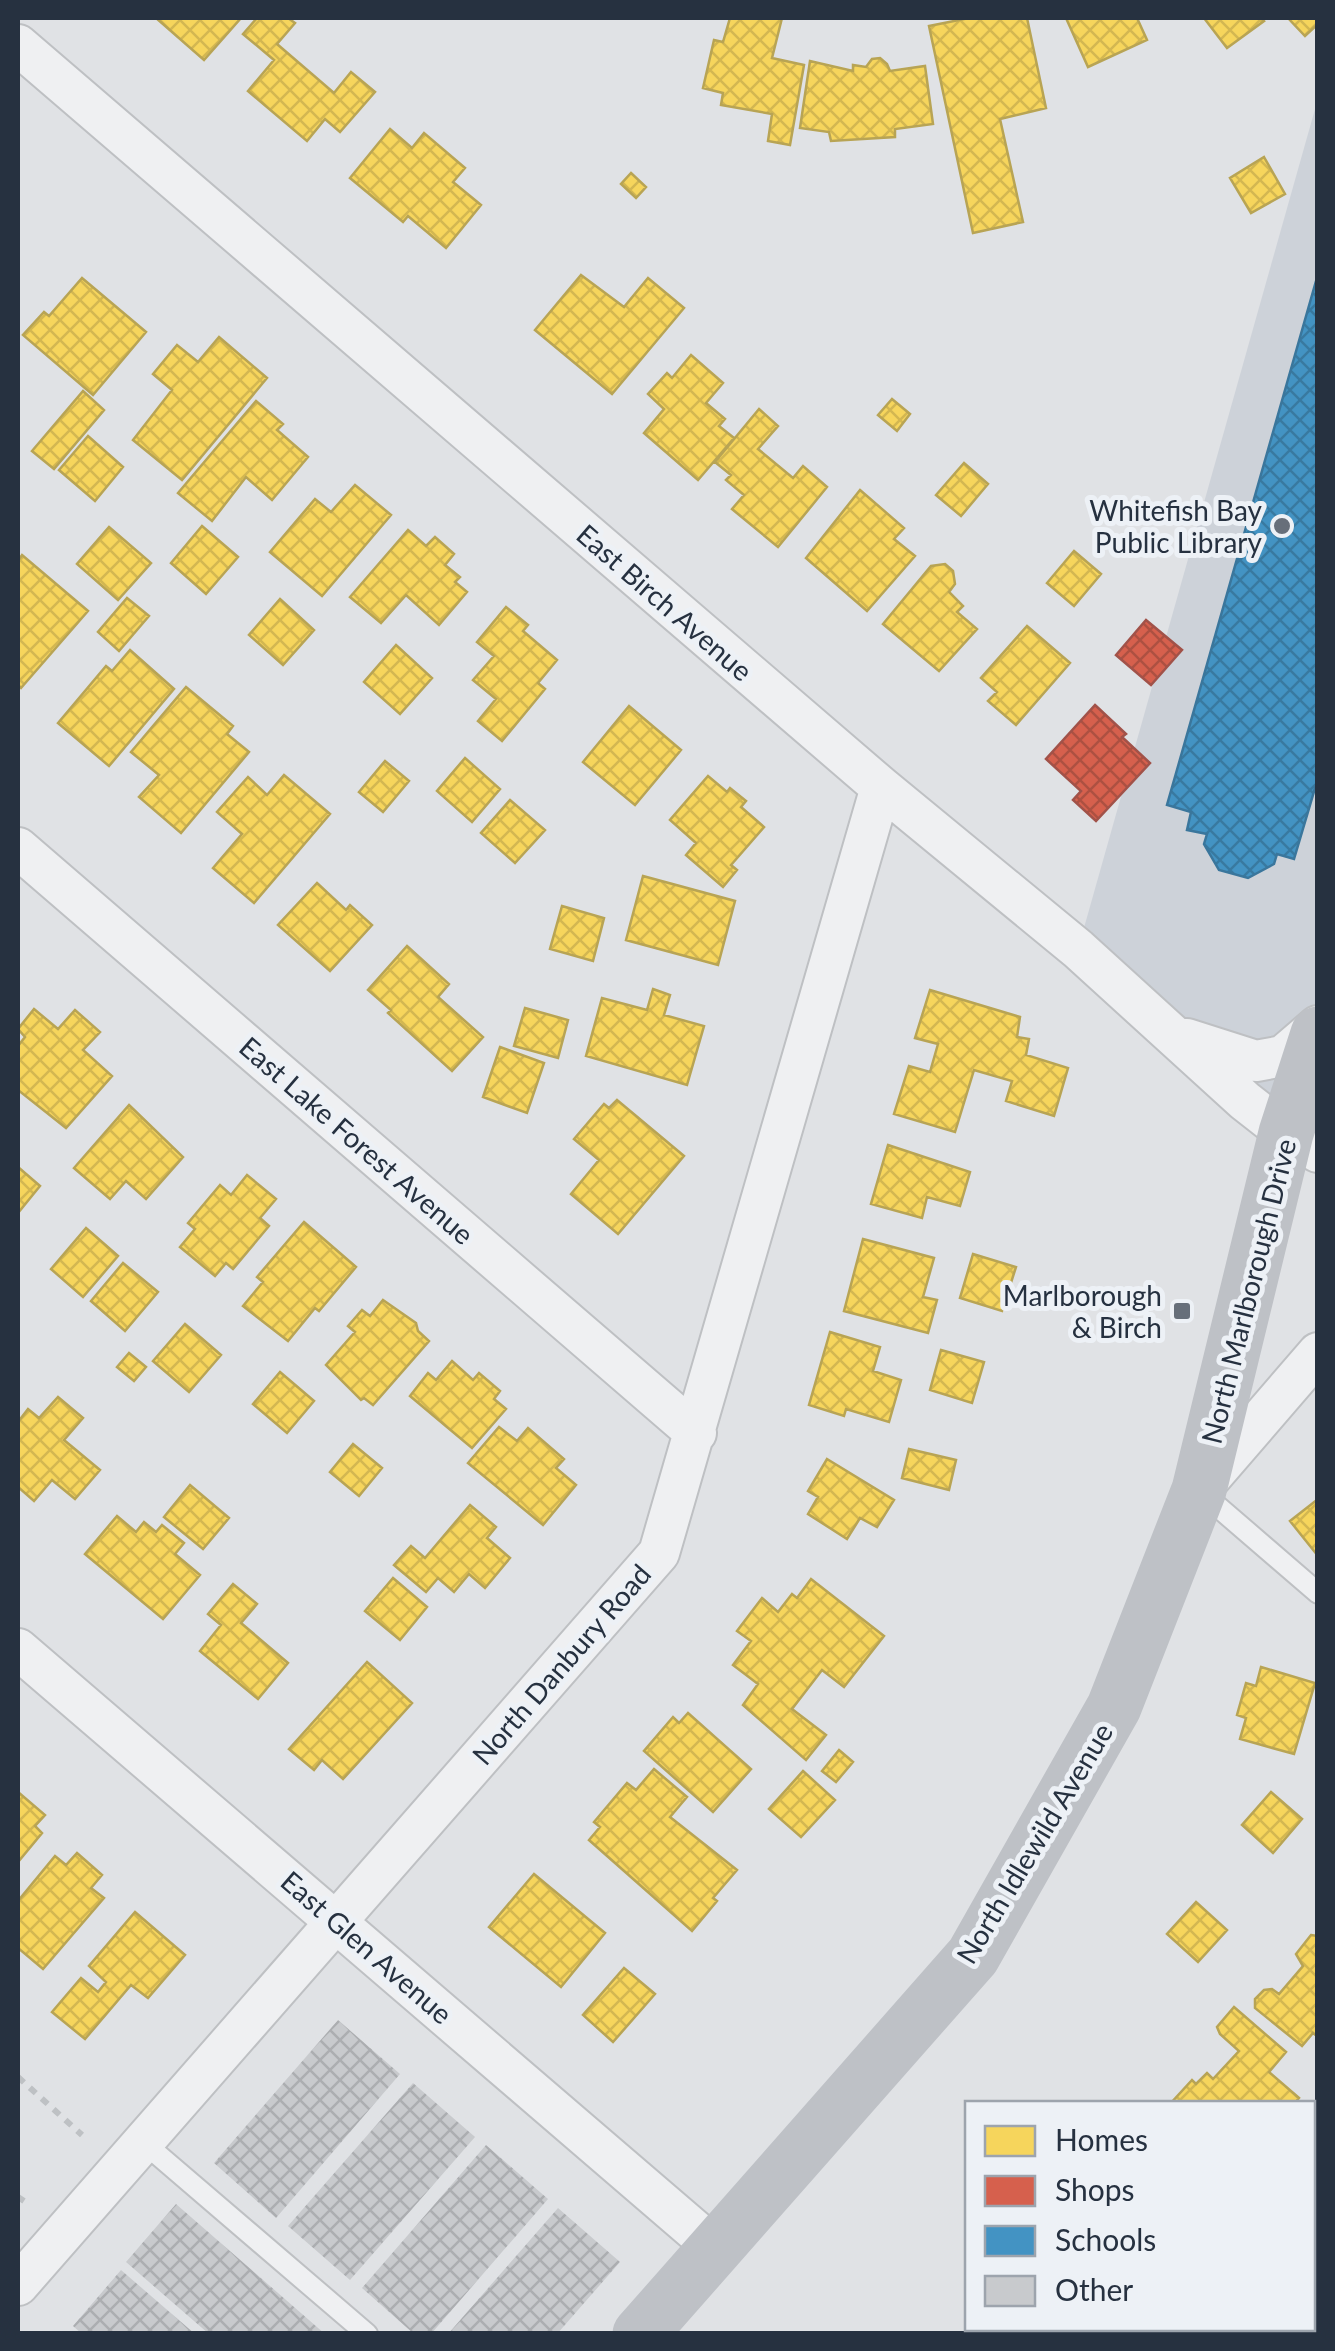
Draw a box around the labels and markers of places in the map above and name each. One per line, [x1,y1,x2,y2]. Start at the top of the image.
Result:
place label: Whitefish Bay Public Library [1089,493,1263,559]
marker: Whitefish Bay Public Library [1271,515,1293,537]
place label: Marlborough & Birch [1003,1278,1162,1344]
marker: Marlborough & Birch [1171,1300,1193,1322]

